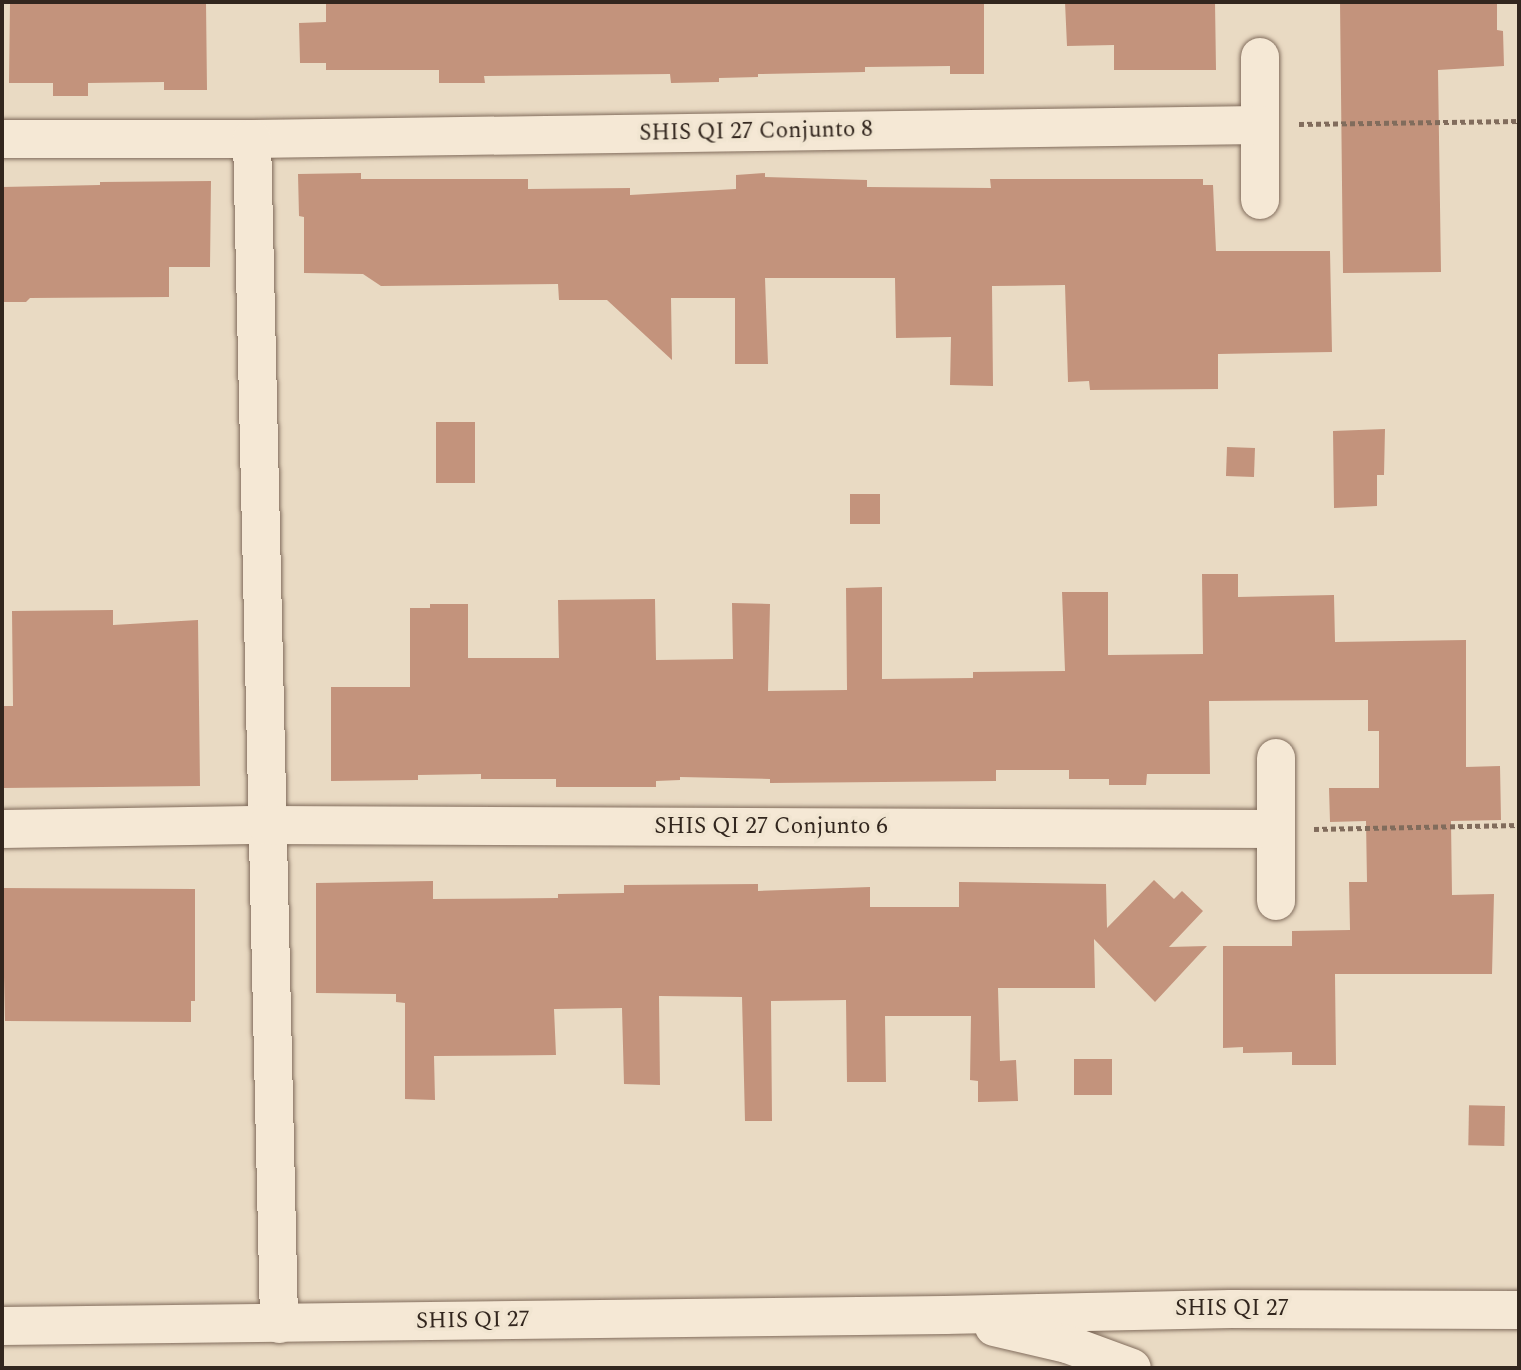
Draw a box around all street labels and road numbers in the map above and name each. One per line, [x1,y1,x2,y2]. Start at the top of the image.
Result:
street label: SHIS QI 27 Conjunto 8 [639,116,873,148]
street label: SHIS QI 27 Conjunto 6 [654,813,888,841]
street label: SHIS QI 27 [1175,1295,1289,1323]
street label: SHIS QI 27 [416,1306,530,1336]

